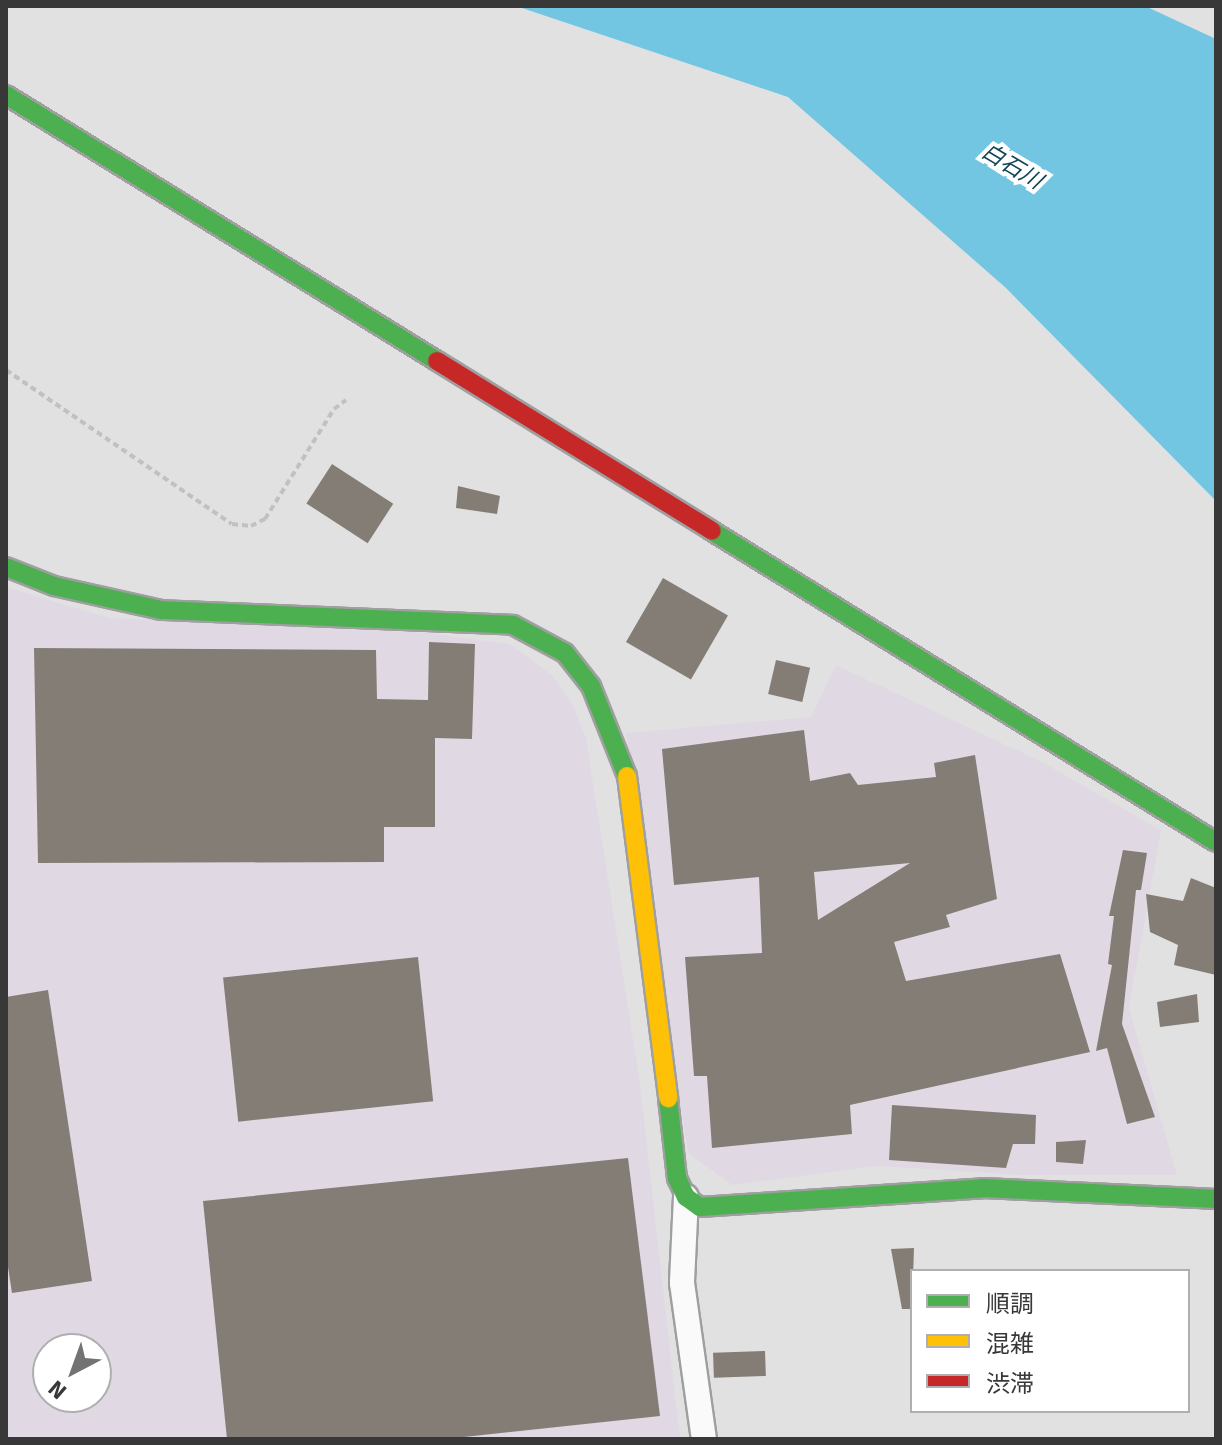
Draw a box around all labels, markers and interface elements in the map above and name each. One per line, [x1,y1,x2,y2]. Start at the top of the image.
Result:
water label: 白石川 [977,138,1047,194]
legend [910,1269,1190,1413]
text: 順調 [986,1289,1034,1319]
text: 混雑 [986,1329,1034,1359]
north arrow [32,1333,112,1413]
text: 渋滞 [986,1369,1034,1399]
text: N [43,1375,72,1405]

